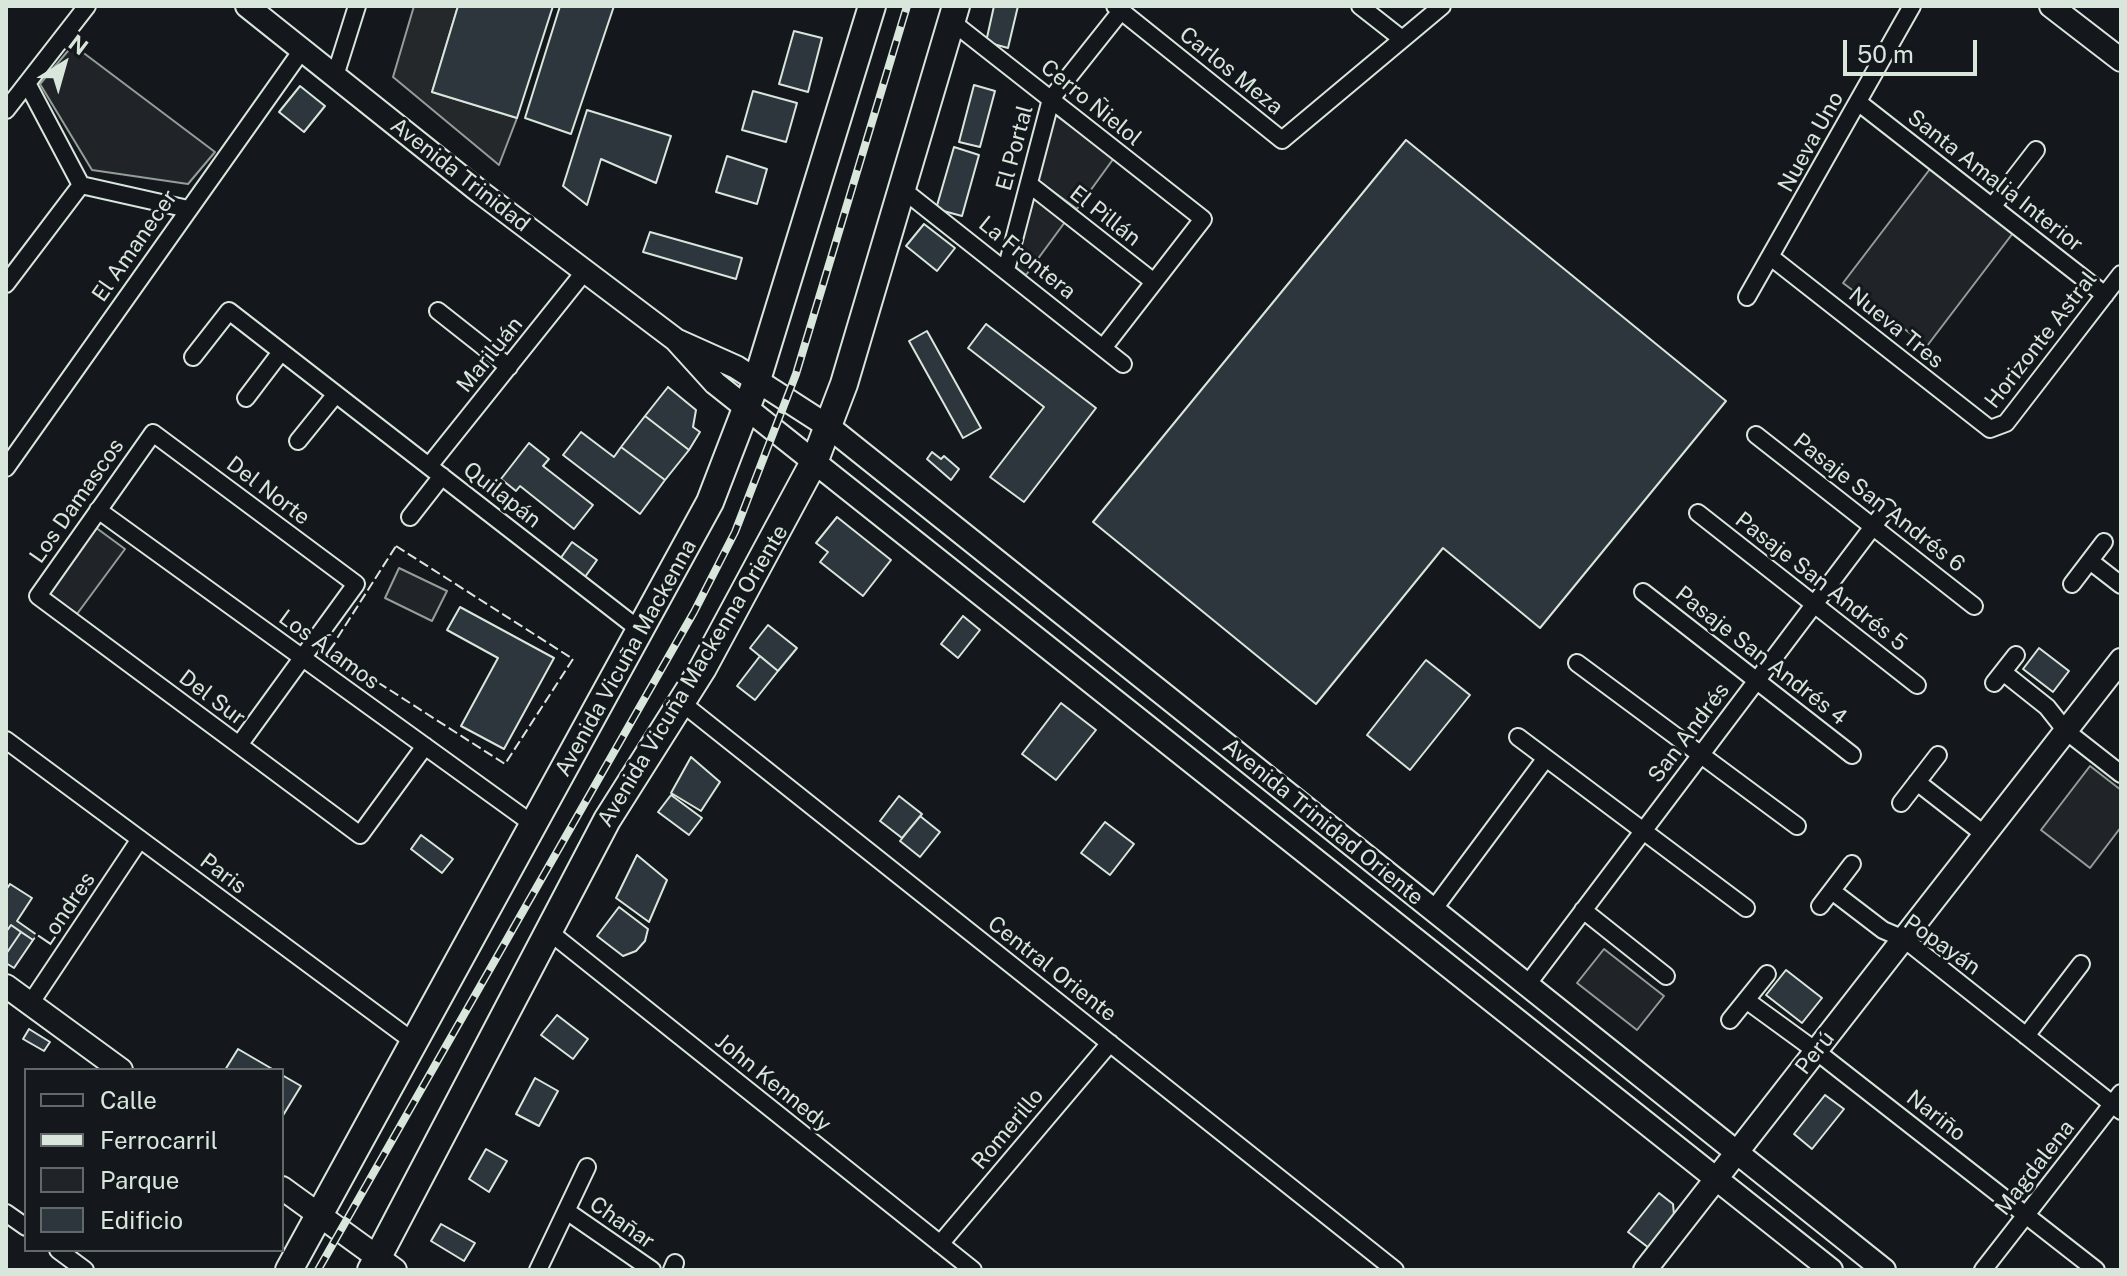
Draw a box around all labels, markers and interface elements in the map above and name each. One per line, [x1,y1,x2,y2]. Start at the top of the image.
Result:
street label: Carlos Meza [1174,21,1288,121]
north arrow [24,24,104,104]
scale bar [1847,24,1981,74]
text: N [64,29,93,60]
text: 50 m [1857,40,1914,68]
street label: Cerro Ñielol [1035,54,1147,152]
street label: Nueva Uno [1773,87,1849,197]
street label: El Portal [991,102,1039,194]
street label: Santa Amalia Interior [1902,104,2088,258]
street label: Avenida Trinidad [385,112,535,238]
street label: El Pillán [1064,180,1146,252]
street label: El Amanecer [87,185,183,307]
street label: La Frontera [973,211,1081,305]
street label: Horizonte Astral [1979,266,2103,414]
street label: Nueva Tres [1843,282,1949,374]
street label: Mariluán [452,312,528,398]
street label: Pasaje San Andrés 6 [1788,428,1970,578]
street label: Los Damascos [24,434,130,568]
street label: Del Norte [221,451,315,531]
street label: Quilapán [458,456,546,534]
street label: Pasaje San Andrés 5 [1730,507,1912,657]
street label: Avenida Vicuña Mackenna Oriente [592,520,794,832]
street label: Avenida Vicuña Mackenna [550,535,702,781]
street label: Pasaje San Andrés 4 [1670,581,1852,731]
street label: Los Álamos [274,605,384,695]
street label: Del Sur [174,665,250,731]
street label: San Andrés [1643,678,1735,788]
street label: Avenida Trinidad Oriente [1217,733,1429,911]
street label: Paris [195,848,251,900]
street label: Londres [33,867,101,951]
street label: Popayán [1899,909,1985,981]
street label: Central Oriente [982,911,1122,1027]
street label: Perú [1790,1026,1840,1080]
street label: John Kennedy [710,1028,836,1138]
legend [24,1068,284,1252]
street label: Romerillo [967,1083,1049,1175]
street label: Nariño [1901,1085,1971,1147]
text: Calle [100,1086,157,1114]
street label: Magdalena [1990,1115,2080,1221]
text: Ferrocarril [100,1126,218,1154]
text: Parque [100,1166,179,1194]
street label: Chañar [584,1191,660,1255]
text: Edificio [100,1206,183,1234]

